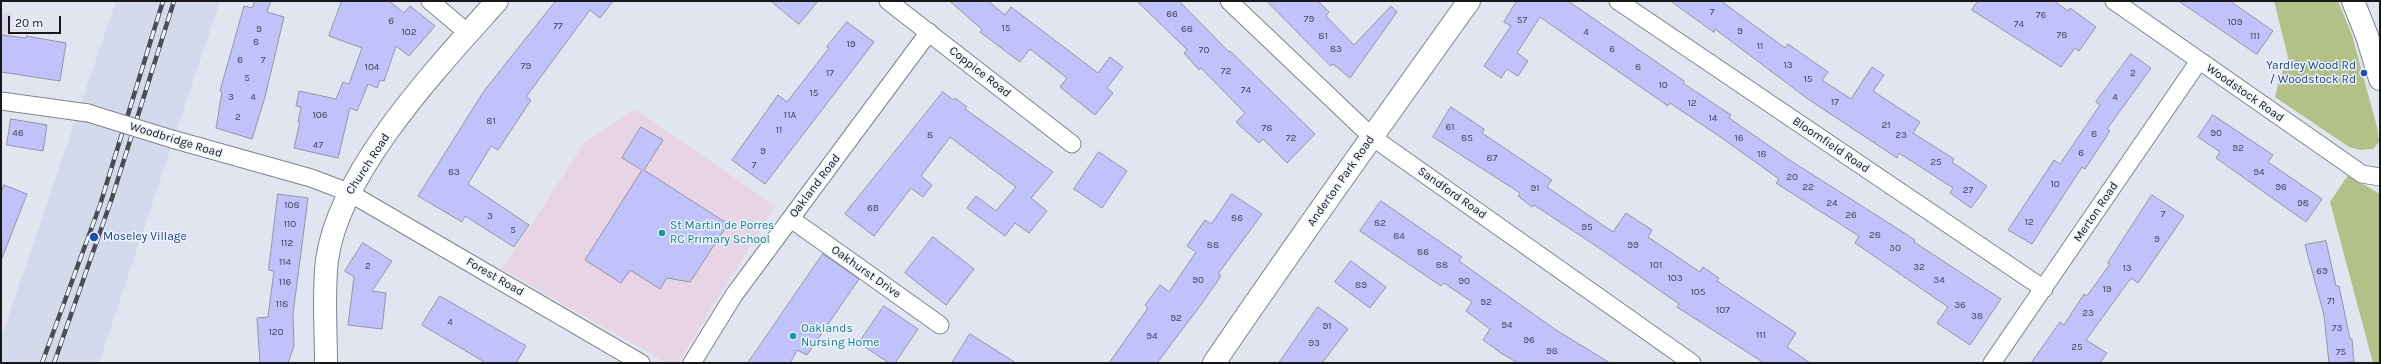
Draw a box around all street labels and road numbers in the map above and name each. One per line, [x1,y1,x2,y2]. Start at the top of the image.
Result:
street label: Coppice Road [946,43,1014,101]
street label: Woodstock Road [2203,61,2287,125]
street label: Bloomfield Road [1790,114,1872,176]
street label: Woodbridge Road [128,119,224,161]
street label: Church Road [343,131,393,197]
street label: Anderton Park Road [1304,133,1378,229]
street label: Oakland Road [786,151,844,221]
street label: Sandford Road [1415,164,1489,222]
street label: Merton Road [2071,179,2121,245]
street label: Oakhurst Drive [828,243,904,301]
street label: Forest Road [464,255,526,299]

